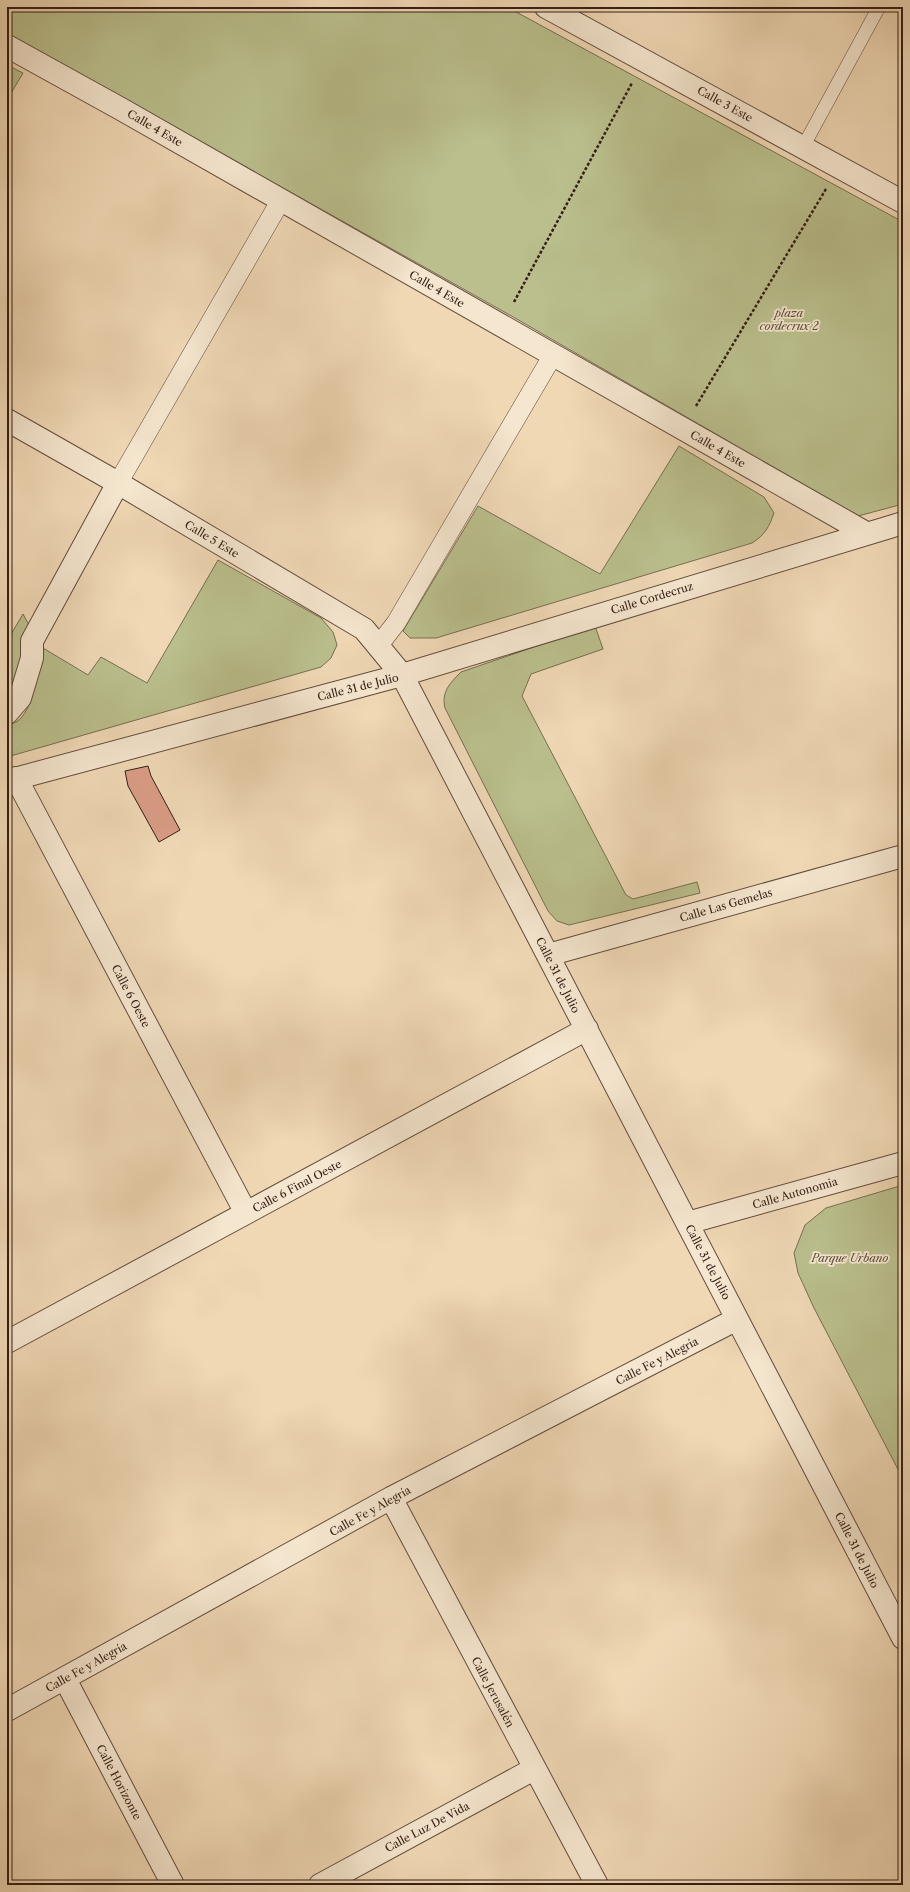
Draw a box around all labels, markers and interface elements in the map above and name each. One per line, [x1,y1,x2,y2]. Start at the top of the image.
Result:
street label: Calle 3 Este [695,83,755,125]
street label: Calle 4 Este [125,107,185,149]
street label: Calle 4 Este [407,268,467,310]
park label: plaza cordecrux 2 [759,306,819,333]
street label: Calle 4 Este [688,428,748,470]
street label: Calle 5 Este [182,517,242,561]
street label: Calle Cordecruz [609,579,695,617]
street label: Calle 31 de Julio [316,670,400,704]
street label: Calle Las Gemelas [678,885,774,925]
street label: Calle 31 de Julio [533,935,583,1015]
street label: Calle 6 Oeste [109,962,153,1030]
street label: Calle 6 Final Oeste [250,1157,344,1215]
street label: Calle Autonomia [751,1174,839,1212]
street label: Calle 31 de Julio [682,1222,734,1302]
park label: Parque Urbano [811,1251,888,1265]
street label: Calle Fe y Alegría [613,1334,701,1388]
street label: Calle Fe y Alegría [327,1483,413,1539]
street label: Calle 31 de Julio [832,1510,882,1590]
street label: Calle Fe y Alegría [43,1639,129,1695]
street label: Calle Jerusalén [468,1654,518,1730]
street label: Calle Horizonte [93,1742,145,1822]
street label: Calle Luz De Vida [382,1799,472,1855]

